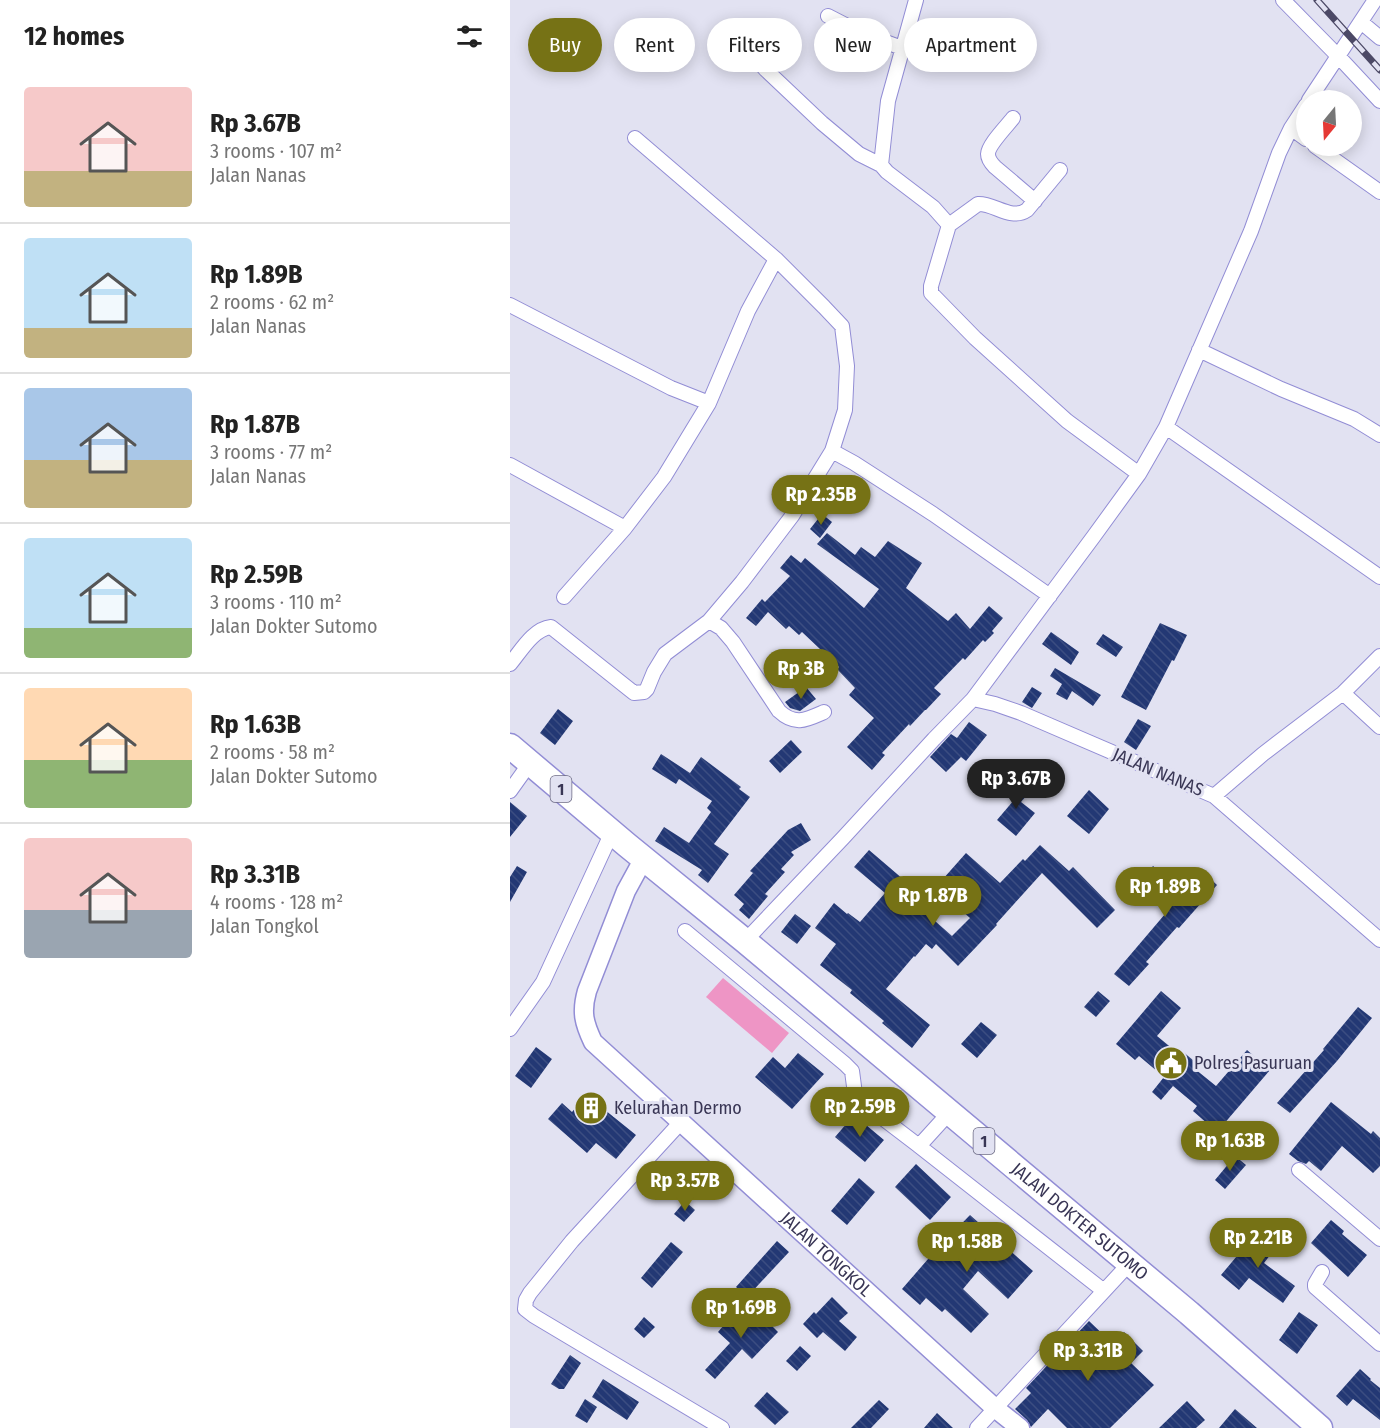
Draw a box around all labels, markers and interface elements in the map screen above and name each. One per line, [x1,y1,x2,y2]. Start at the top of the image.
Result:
chip: Buy [528,18,602,72]
chip: Rent [614,18,695,72]
chip: Filters [707,18,802,72]
chip: New [814,18,892,72]
chip: Apartment [904,18,1037,72]
icon: filters [453,20,486,53]
text: 12 homes [24,21,124,52]
north arrow [1296,90,1362,156]
map controls [1296,90,1362,156]
text: Rp 3.67B [210,108,301,139]
icon: home [72,111,144,183]
text: 3 rooms · 107 m² [210,139,342,163]
text: Jalan Nanas [210,163,306,187]
text: Rp 1.89B [210,259,303,290]
icon: home [72,262,144,334]
text: 2 rooms · 62 m² [210,290,334,314]
text: Jalan Nanas [210,314,306,338]
text: Rp 1.87B [210,409,300,440]
icon: home [72,412,144,484]
text: 3 rooms · 77 m² [210,440,332,464]
text: Jalan Nanas [210,464,306,488]
pin: Rp 2.35B [759,475,883,526]
text: Rp 2.35B [786,482,856,506]
text: Rp 2.59B [210,559,303,590]
icon: home [72,562,144,634]
text: 3 rooms · 110 m² [210,590,342,614]
text: Jalan Dokter Sutomo [210,614,378,638]
pin: Rp 3B [759,649,843,700]
text: Rp 3B [778,656,824,680]
text: Rp 1.63B [210,709,301,740]
icon: home [72,712,144,784]
text: 2 rooms · 58 m² [210,740,335,764]
street label: JALAN NANAS [1109,743,1207,801]
pin: Rp 3.67B [954,759,1078,810]
text: Jalan Dokter Sutomo [210,764,378,788]
text: Rp 3.67B [981,766,1051,790]
road number: 1 [550,776,572,802]
text: Rp 3.31B [210,859,300,890]
icon: home [72,862,144,934]
pin: Rp 1.89B [1103,867,1227,918]
text: Rp 1.89B [1129,874,1201,898]
pin: Rp 1.87B [871,876,995,927]
text: Rp 1.87B [898,883,968,907]
text: 4 rooms · 128 m² [210,890,343,914]
text: Jalan Tongkol [210,914,319,938]
public building icon: Polres Pasuruan [1153,1045,1189,1081]
place label: Polres Pasuruan [1194,1052,1312,1074]
pin: Rp 2.59B [798,1087,922,1138]
building icon: Kelurahan Dermo [573,1090,609,1126]
text: Rp 2.59B [824,1094,896,1118]
place label: Kelurahan Dermo [614,1097,742,1119]
pin: Rp 1.63B [1168,1121,1292,1172]
road number: 1 [974,1128,994,1154]
text: Rp 1.63B [1195,1128,1265,1152]
street label: JALAN DOKTER SUTOMO [1007,1158,1152,1285]
pin: Rp 3.57B [623,1161,747,1212]
text: Rp 3.57B [650,1168,720,1192]
street label: JALAN TONGKOL [776,1207,876,1301]
pin: Rp 2.21B [1196,1218,1320,1269]
pin: Rp 1.58B [905,1222,1029,1273]
text: Rp 2.21B [1224,1225,1292,1249]
text: Rp 1.58B [931,1229,1003,1253]
pin: Rp 1.69B [679,1288,803,1339]
text: Rp 1.69B [706,1295,776,1319]
pin: Rp 3.31B [1026,1331,1150,1382]
text: Rp 3.31B [1053,1338,1123,1362]

